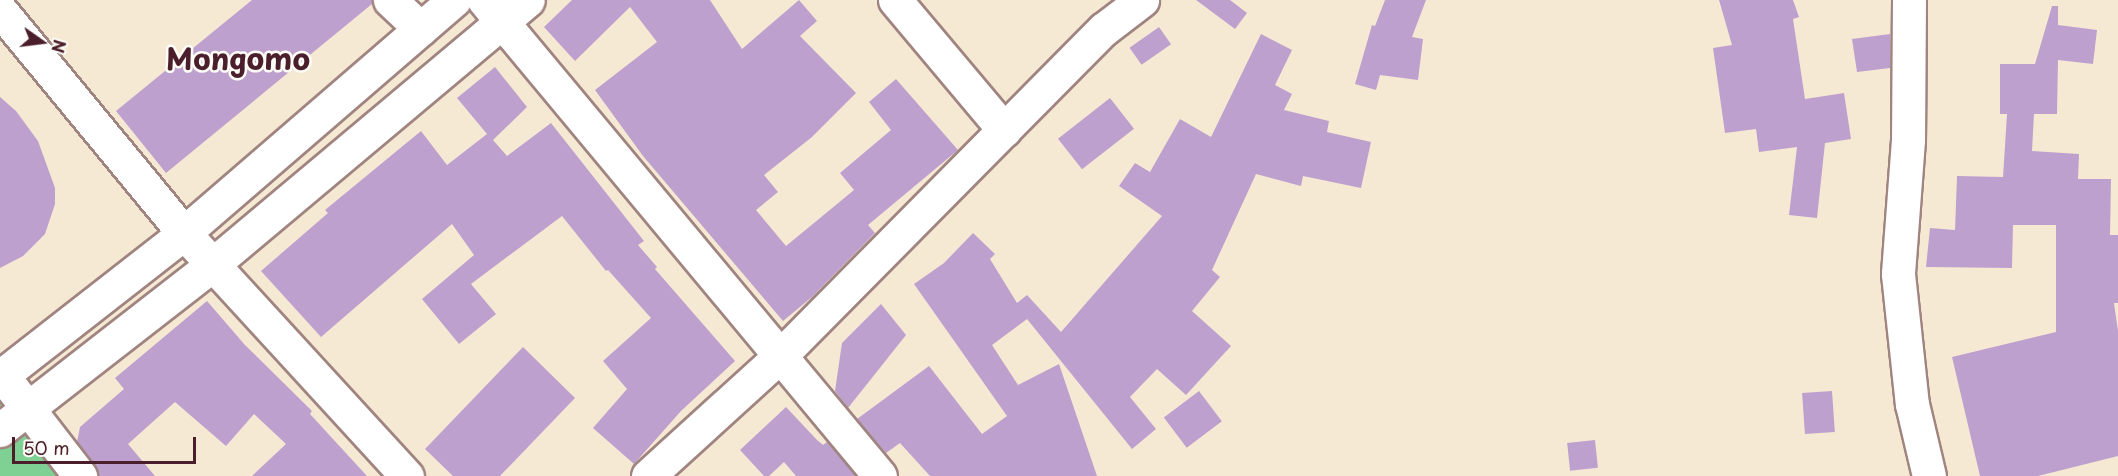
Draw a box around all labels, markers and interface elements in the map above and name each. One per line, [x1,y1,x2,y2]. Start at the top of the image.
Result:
north arrow [12,12,72,72]
text: N [46,37,73,55]
district label: Mongomo [166,40,310,76]
scale bar [15,425,200,463]
text: 50 m [23,434,70,461]

